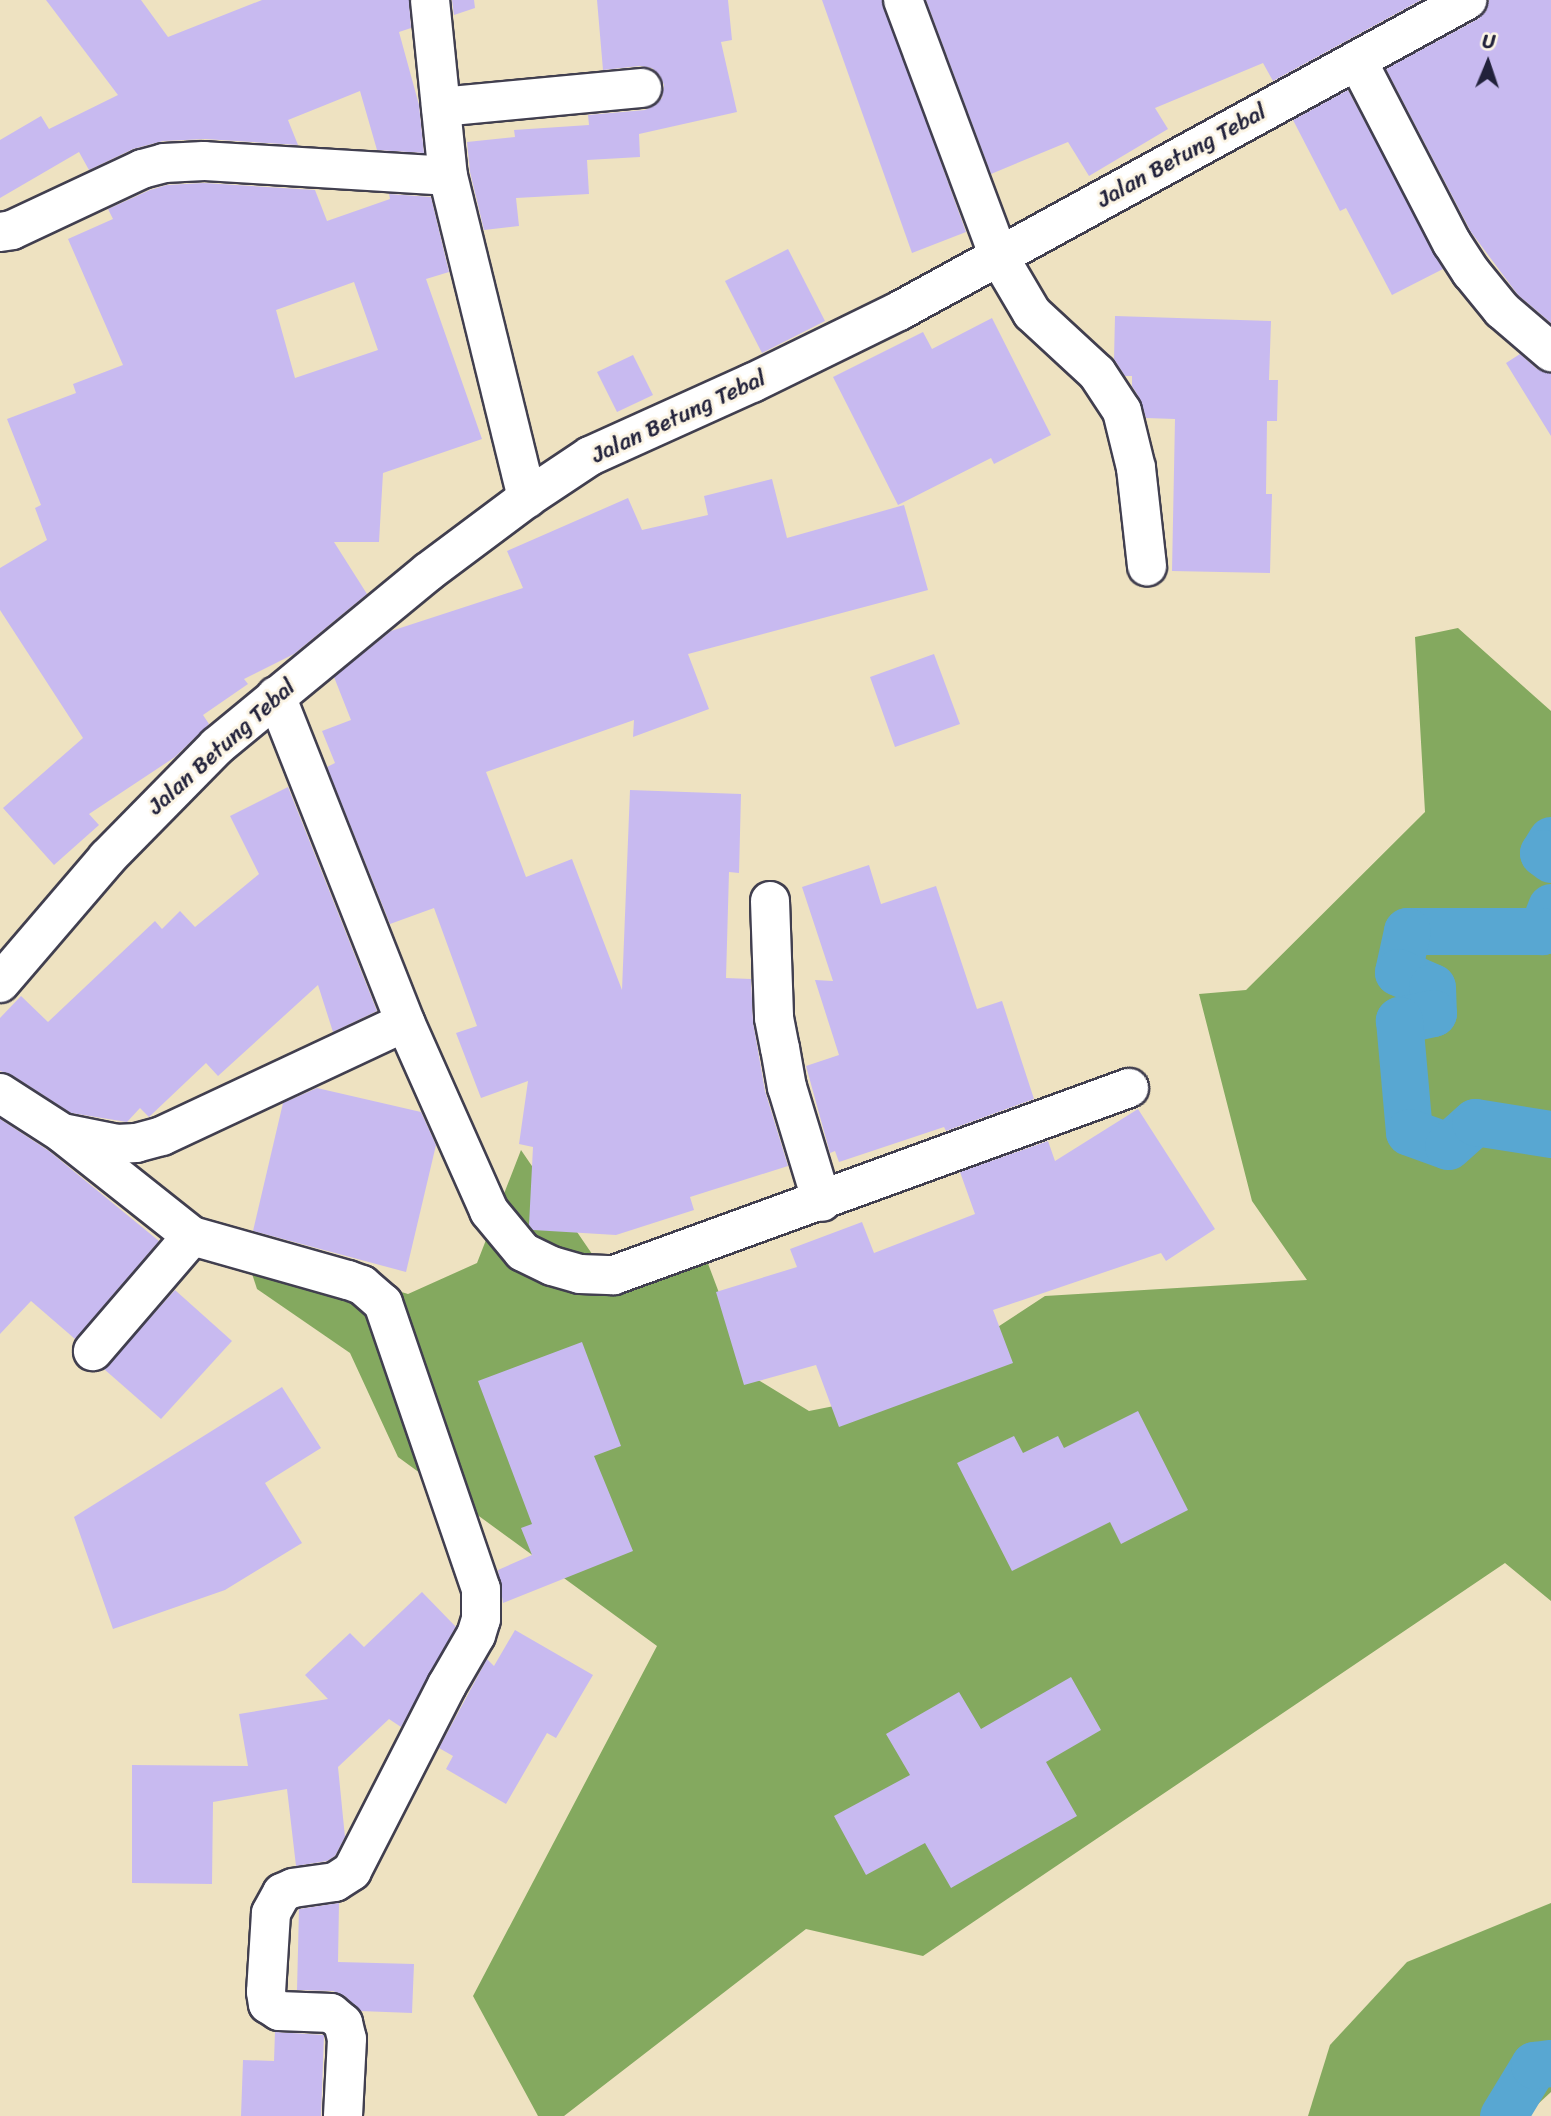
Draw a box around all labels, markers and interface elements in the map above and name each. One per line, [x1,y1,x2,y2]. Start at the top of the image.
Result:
text: U [1482,25,1496,58]
north arrow [1453,28,1523,98]
street label: Jalan Betung Tebal [1092,98,1272,214]
street label: Jalan Betung Tebal [587,364,771,470]
street label: Jalan Betung Tebal [142,673,302,821]

